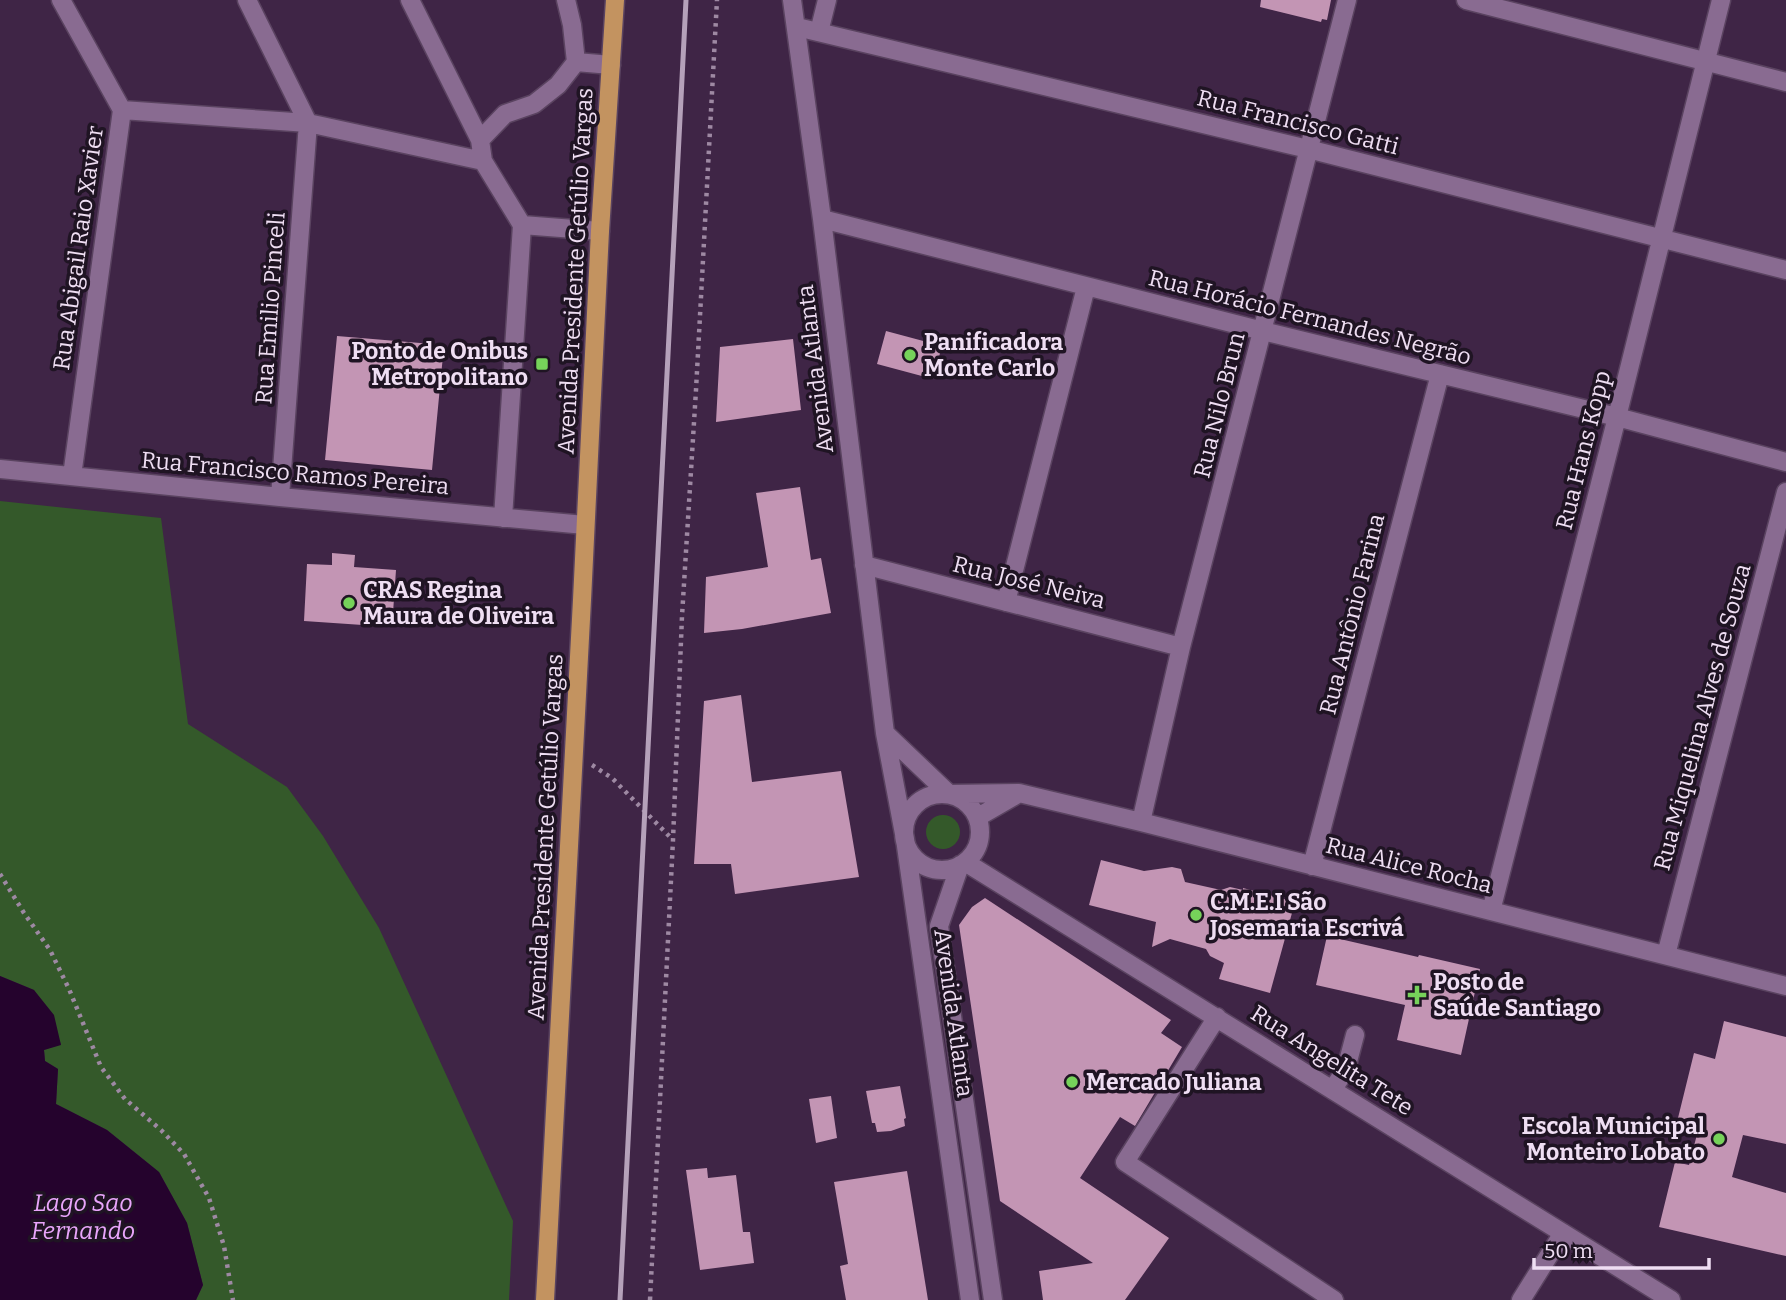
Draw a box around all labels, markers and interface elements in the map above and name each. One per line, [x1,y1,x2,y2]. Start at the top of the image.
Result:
street label: Rua Francisco Gatti [1194,83,1402,161]
street label: Avenida Presidente Getúlio Vargas [551,87,599,455]
street label: Rua Abigail Raio Xavier [47,124,109,372]
street label: Rua Emilio Pinceli [249,211,291,405]
street label: Rua Horácio Fernandes Negrão [1146,263,1474,371]
street label: Avenida Atlanta [791,283,839,455]
place label: Panificadora Monte Carlo [924,328,1063,382]
street label: Rua Nilo Brun [1187,329,1251,481]
place label: Ponto de Onibus Metropolitano [351,337,528,391]
marker: Panificadora Monte Carlo [902,347,918,363]
marker: Ponto de Onibus Metropolitano [534,356,550,372]
street label: Rua Hans Kopp [1550,368,1616,532]
street label: Rua Francisco Ramos Pereira [140,446,451,500]
street label: Rua Antônio Farina [1314,510,1391,717]
street label: Rua José Neiva [950,550,1108,615]
street label: Rua Miquelina Alves de Souza [1648,560,1757,873]
place label: CRAS Regina Maura de Oliveira [363,576,554,630]
marker: CRAS Regina Maura de Oliveira [341,595,357,611]
street label: Avenida Presidente Getúlio Vargas [521,653,569,1021]
street label: Rua Alice Rocha [1323,831,1495,899]
place label: C.M.E.I São Josemaria Escrivá [1208,888,1404,942]
marker: C.M.E.I São Josemaria Escrivá [1188,907,1204,923]
street label: Avenida Atlanta [928,927,980,1099]
place label: Posto de Saúde Santiago [1433,968,1601,1022]
marker: Posto de Saúde Santiago [1407,985,1427,1005]
street label: Rua Angelita Tete [1246,999,1418,1121]
place label: Mercado Juliana [1086,1068,1262,1096]
marker: Mercado Juliana [1064,1074,1080,1090]
place label: Escola Municipal Monteiro Lobato [1522,1112,1705,1166]
marker: Escola Municipal Monteiro Lobato [1711,1131,1727,1147]
water label: Lago Sao Fernando [31,1189,135,1245]
scale bar [1534,1226,1709,1270]
text: 50 m [1544,1238,1593,1264]

